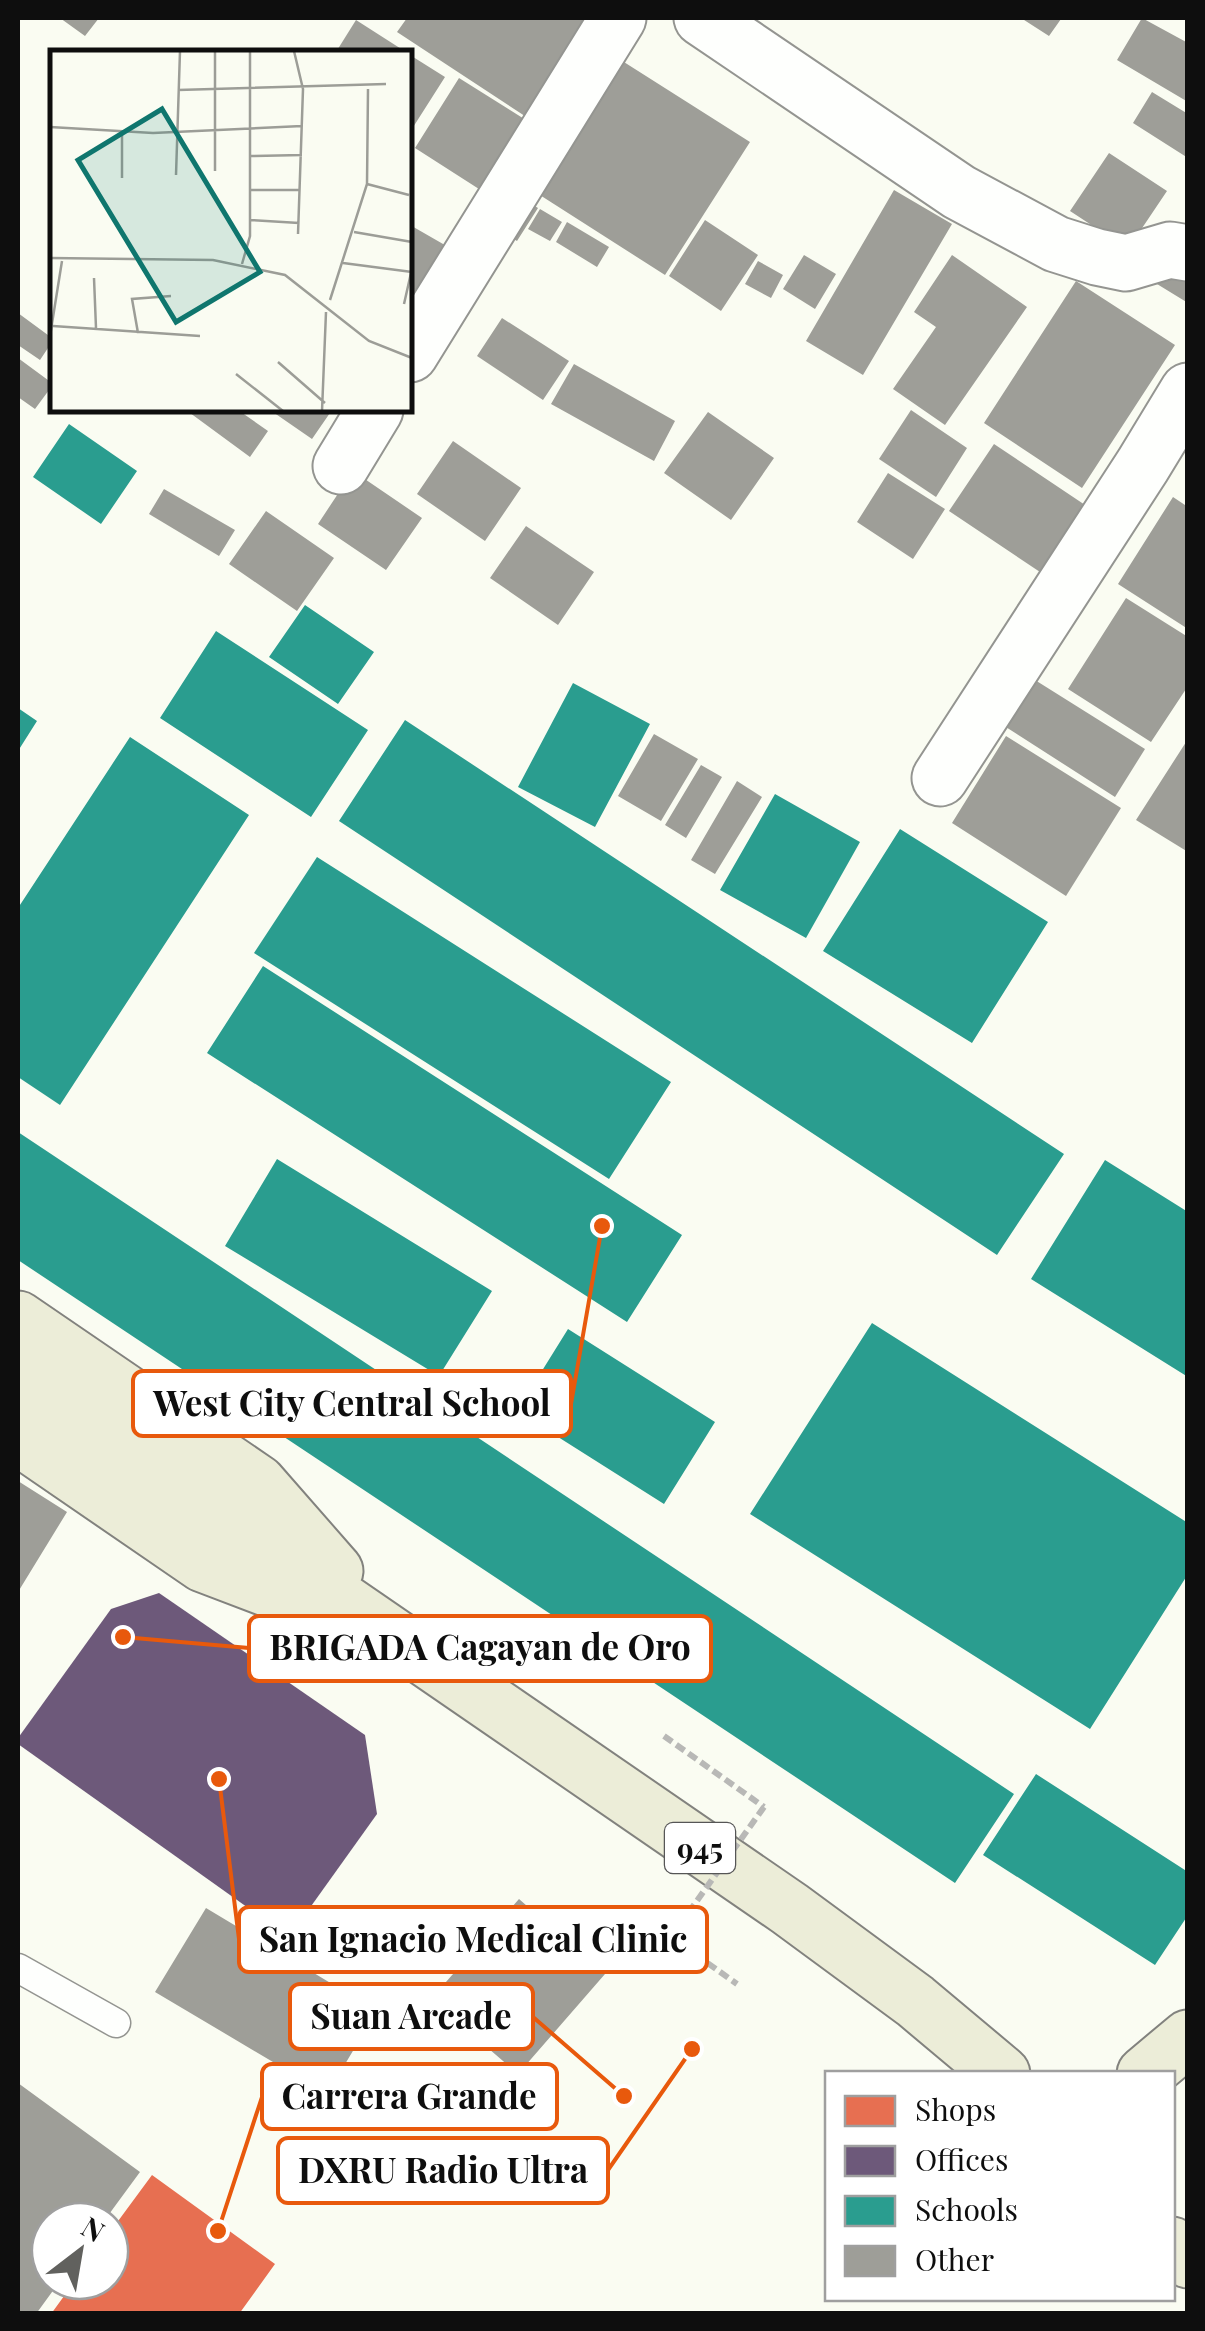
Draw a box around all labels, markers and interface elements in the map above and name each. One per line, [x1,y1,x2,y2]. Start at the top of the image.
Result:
inset map [50,50,412,412]
callout: West City Central School [133,1371,571,1436]
text: West City Central School [152,1378,551,1425]
callout: BRIGADA Cagayan de Oro [249,1616,711,1681]
text: BRIGADA Cagayan de Oro [269,1622,691,1669]
road number: 945 [665,1823,735,1873]
callout: San Ignacio Medical Clinic [239,1907,707,1972]
text: San Ignacio Medical Clinic [259,1914,687,1961]
callout: Suan Arcade [290,1984,533,2049]
text: Suan Arcade [310,1991,512,2038]
callout: Carrera Grande [262,2064,557,2129]
text: Carrera Grande [281,2071,537,2118]
legend [825,2071,1175,2301]
text: Shops [915,2089,996,2129]
callout: DXRU Radio Ultra [278,2138,608,2203]
text: Offices [915,2139,1008,2179]
text: DXRU Radio Ultra [298,2145,588,2192]
text: Schools [915,2189,1018,2229]
north arrow [30,2201,130,2301]
text: N [75,2207,112,2249]
text: Other [915,2239,994,2279]

